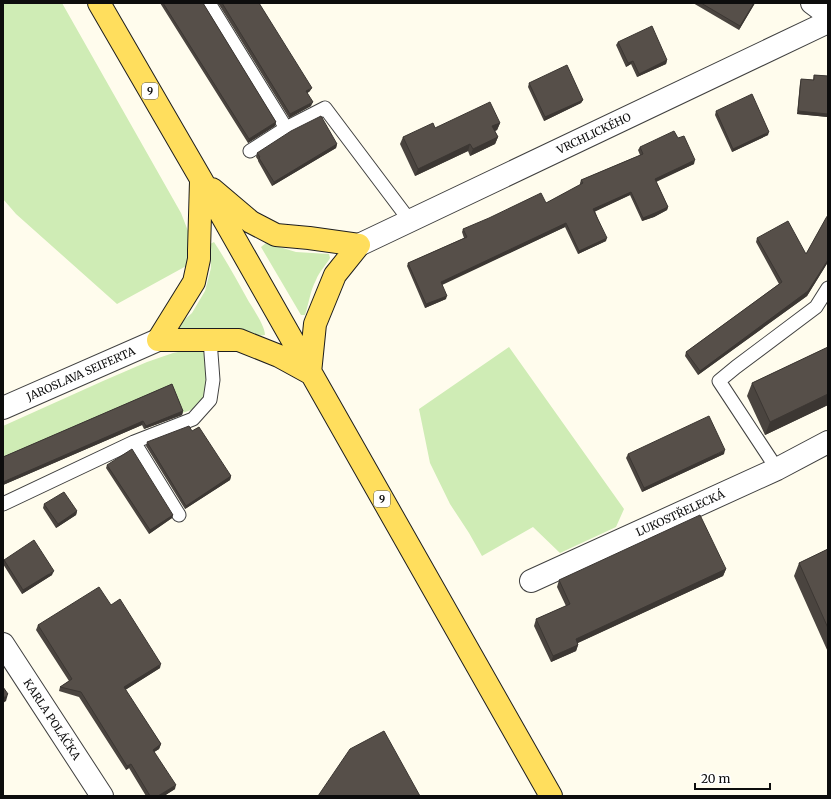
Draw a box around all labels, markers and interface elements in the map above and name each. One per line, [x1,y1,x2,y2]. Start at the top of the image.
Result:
road number: 9 [142,83,158,99]
street label: VRCHLICKÉHO [554,110,633,157]
street label: JAROSLAVA SEIFERTA [23,344,138,404]
street label: LUKOSTŘELECKÁ [634,487,727,539]
road number: 9 [374,491,390,507]
street label: KARLA POLÁČKA [21,676,84,763]
scale bar [695,765,770,791]
text: 20 m [701,771,730,786]

